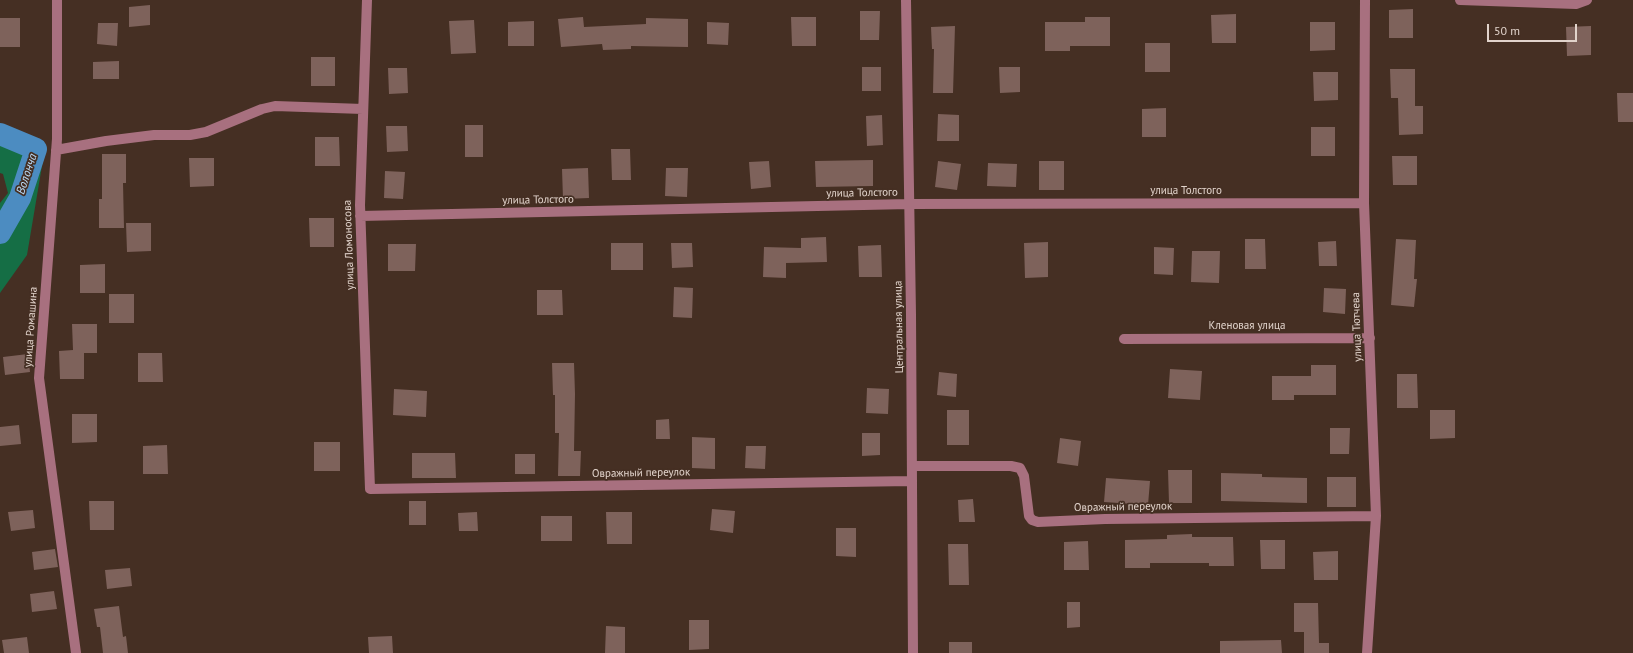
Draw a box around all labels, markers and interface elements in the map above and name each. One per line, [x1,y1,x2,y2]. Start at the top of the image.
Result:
scale bar [1489,16,1579,42]
text: 50 m [1494,23,1520,38]
water label: Волонча [14,152,40,196]
street label: улица Толстого [1150,184,1222,198]
street label: улица Толстого [826,186,898,200]
street label: улица Толстого [502,193,574,207]
street label: улица Ломоносова [341,200,357,290]
street label: Центральная улица [892,280,906,374]
street label: улица Ромашина [22,286,40,368]
street label: улица Тютчева [1349,292,1365,362]
street label: Кленовая улица [1209,319,1285,333]
street label: Овражный переулок [592,466,690,480]
street label: Овражный переулок [1074,500,1172,514]

